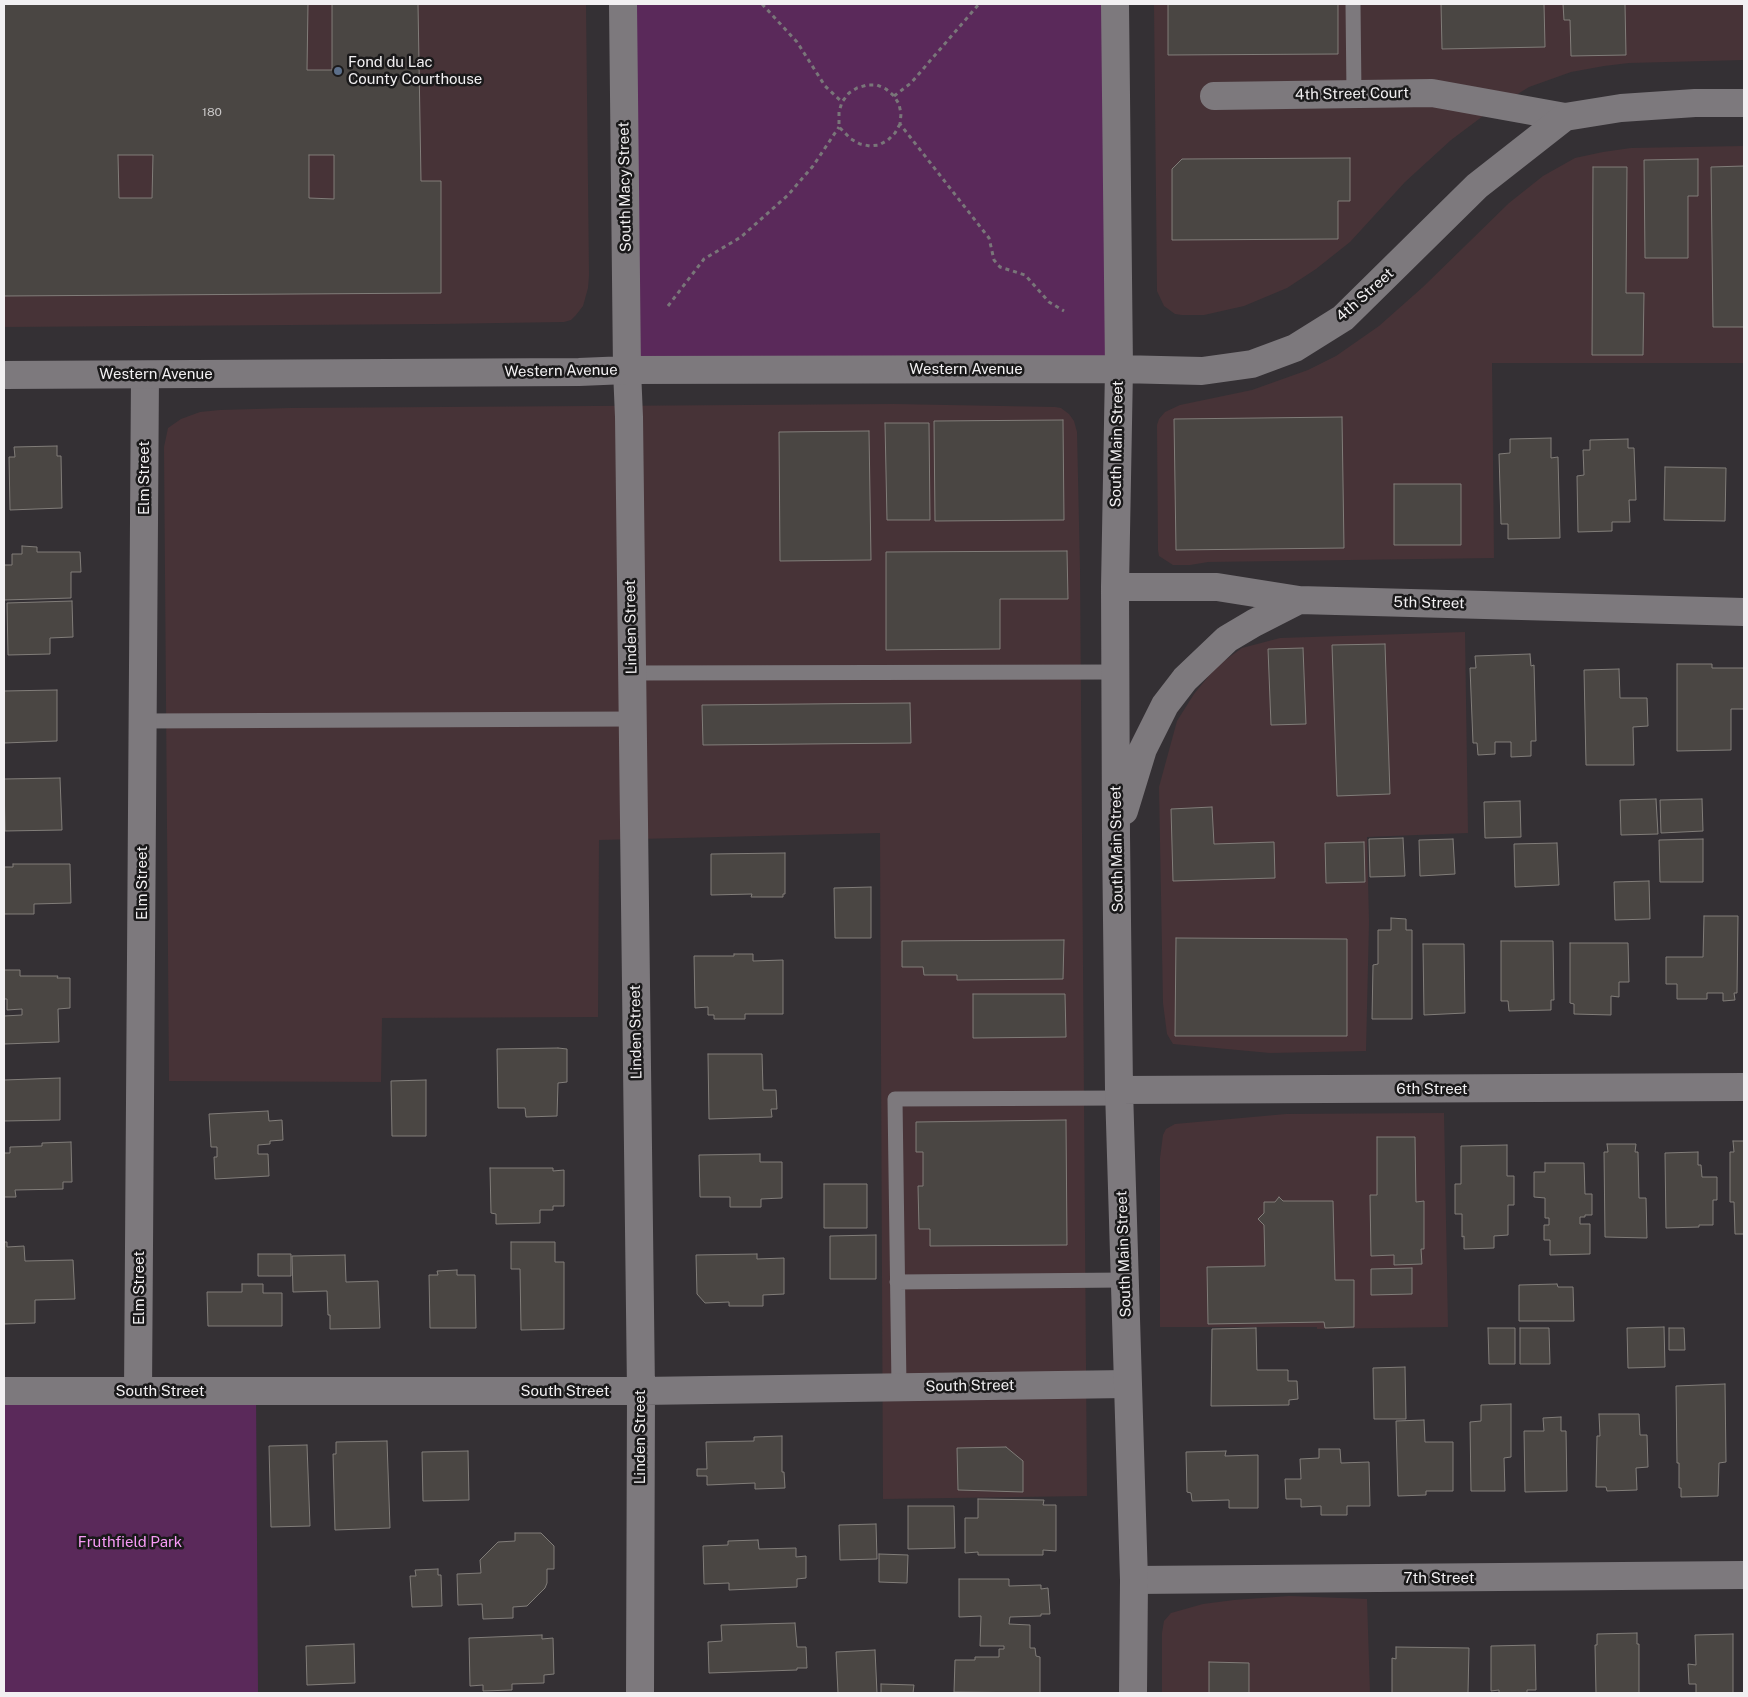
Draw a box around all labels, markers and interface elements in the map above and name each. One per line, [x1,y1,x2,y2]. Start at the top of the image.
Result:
place label: Fond du Lac County Courthouse [348,53,482,88]
marker: Fond du Lac County Courthouse [332,65,344,77]
street label: 4th Street Court [1295,84,1409,104]
house number: 180 [202,105,222,119]
street label: South Macy Street [615,122,635,252]
street label: 4th Street [1332,264,1398,326]
street label: Western Avenue [909,360,1023,378]
street label: Western Avenue [504,361,618,381]
street label: Western Avenue [99,365,213,383]
street label: South Main Street [1107,380,1127,508]
street label: Elm Street [135,441,153,515]
street label: Linden Street [621,580,641,674]
street label: 5th Street [1393,593,1465,613]
street label: South Main Street [1107,785,1127,913]
street label: Elm Street [133,846,151,920]
street label: Linden Street [626,985,646,1079]
street label: 6th Street [1396,1080,1468,1098]
street label: South Main Street [1113,1190,1135,1318]
street label: Elm Street [130,1251,148,1325]
street label: South Street [925,1376,1015,1396]
street label: South Street [115,1382,205,1400]
street label: South Street [520,1382,610,1400]
street label: Linden Street [631,1390,649,1484]
park label: Fruthfield Park [78,1533,182,1551]
street label: 7th Street [1404,1569,1474,1587]

